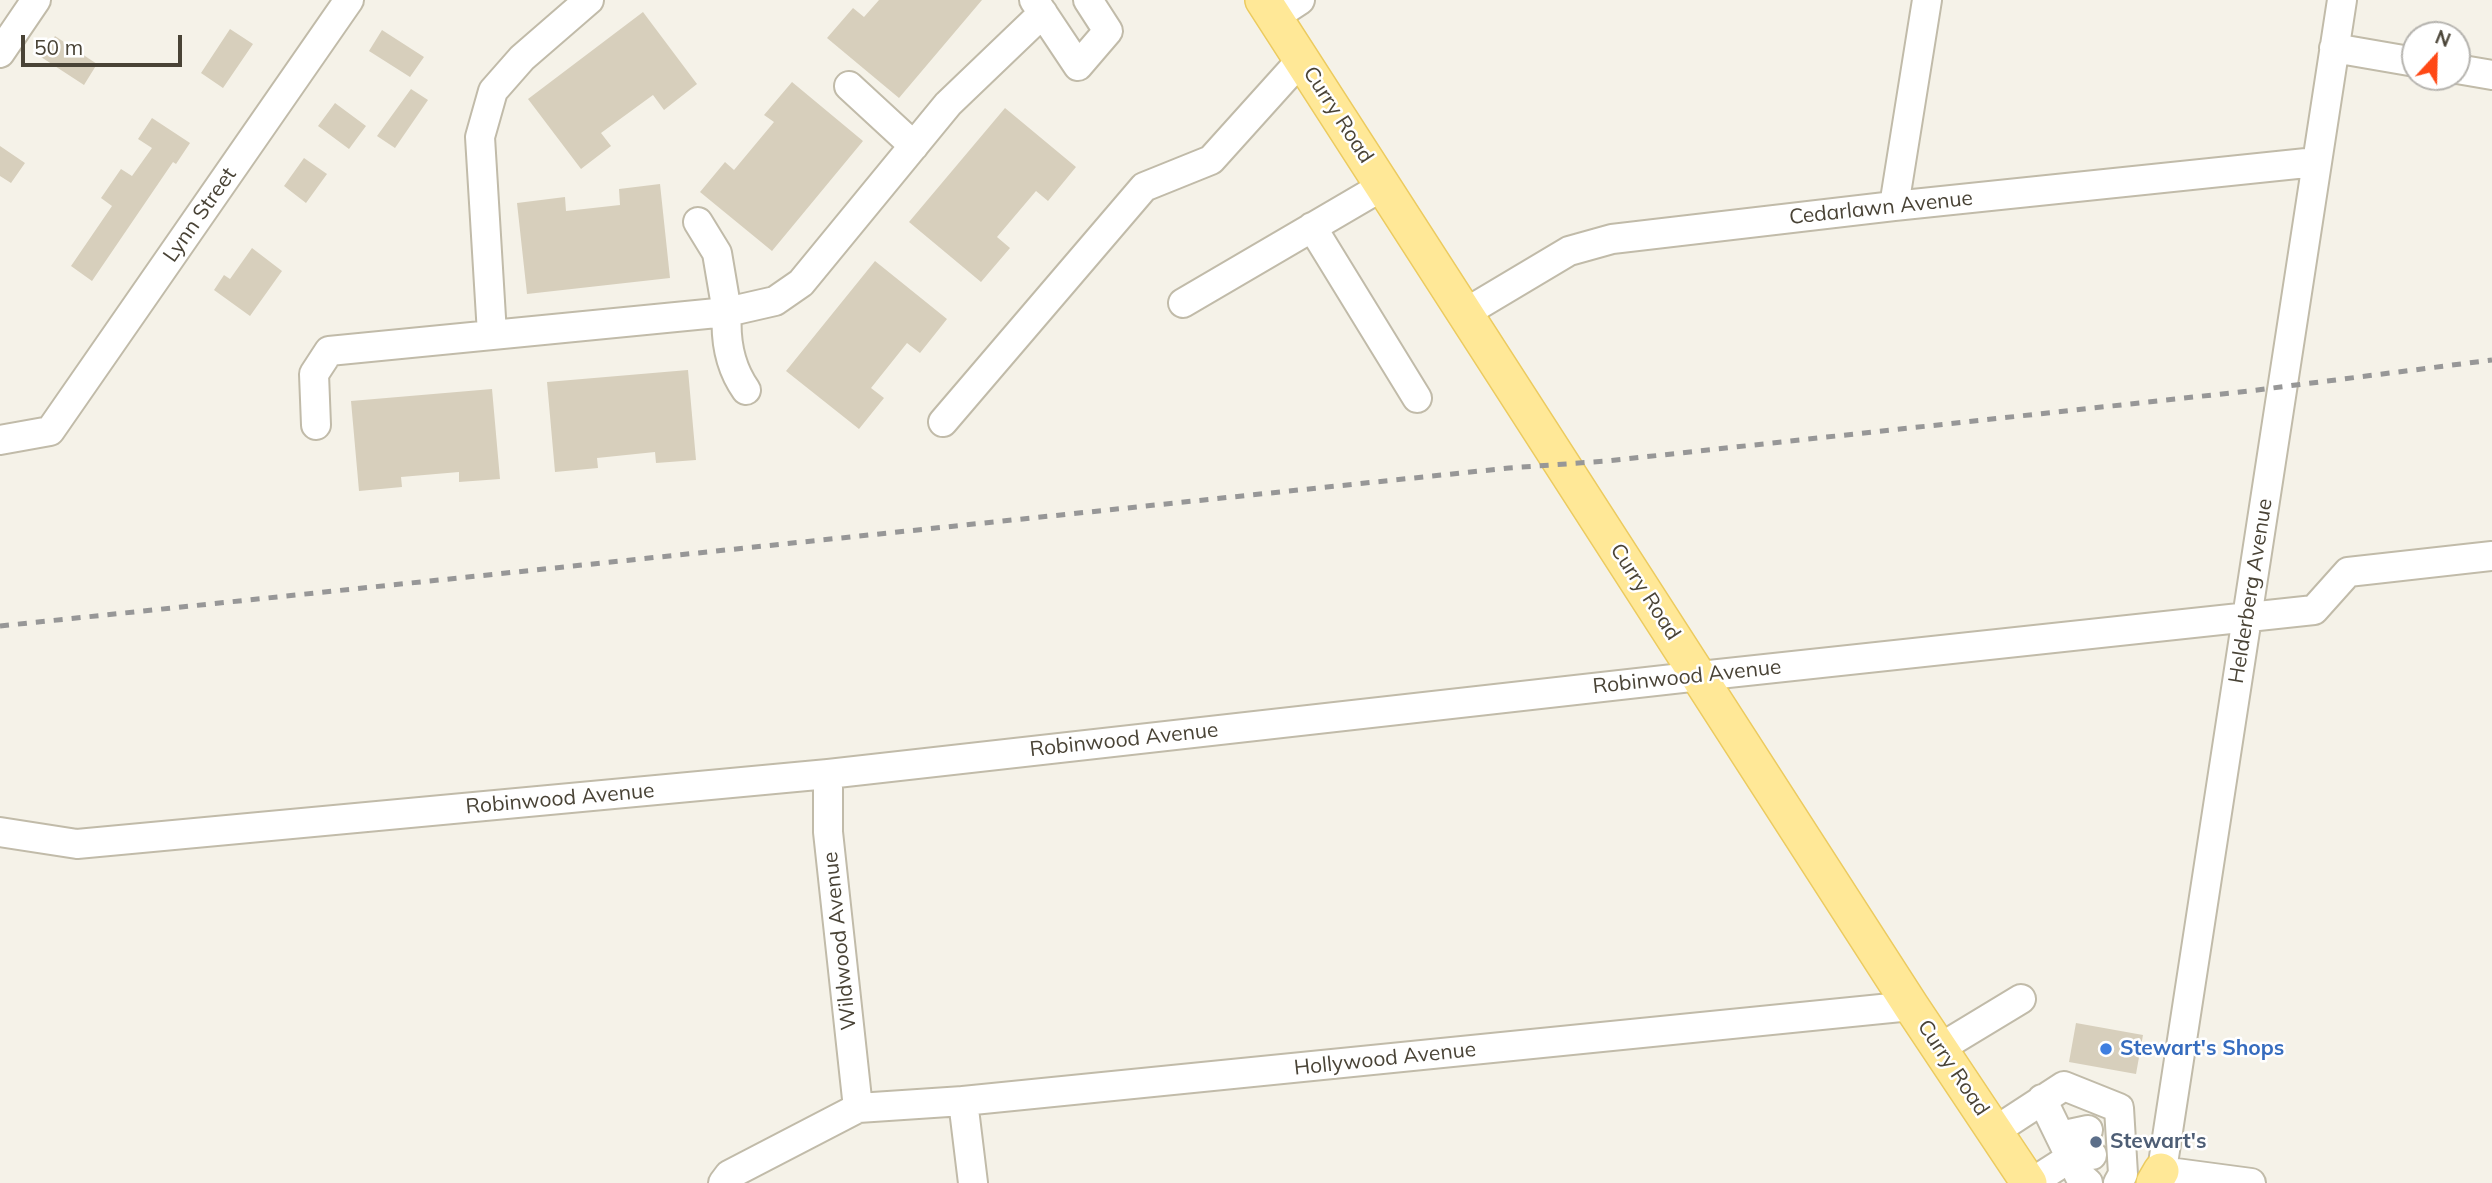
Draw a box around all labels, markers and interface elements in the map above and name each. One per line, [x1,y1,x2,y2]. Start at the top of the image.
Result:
scale bar [24,21,186,65]
north arrow [2401,21,2471,91]
text: N [2432,25,2454,52]
text: 50 m [34,34,83,60]
street label: Curry Road [1297,62,1379,168]
street label: Lynn Street [158,163,242,267]
street label: Cedarlawn Avenue [1788,186,1974,230]
street label: Helderberg Avenue [2224,497,2278,685]
street label: Curry Road [1604,539,1686,645]
street label: Robinwood Avenue [1592,655,1782,699]
street label: Robinwood Avenue [1029,718,1219,762]
street label: Robinwood Avenue [465,778,655,820]
street label: Wildwood Avenue [818,851,862,1031]
street label: Curry Road [1912,1015,1994,1121]
place label: Stewart's Shops [2120,1036,2284,1062]
street label: Hollywood Avenue [1293,1037,1477,1081]
marker: Stewart's Shops [2098,1041,2114,1057]
place label: Stewart's [2110,1129,2206,1155]
marker: Stewart's [2088,1134,2104,1150]

